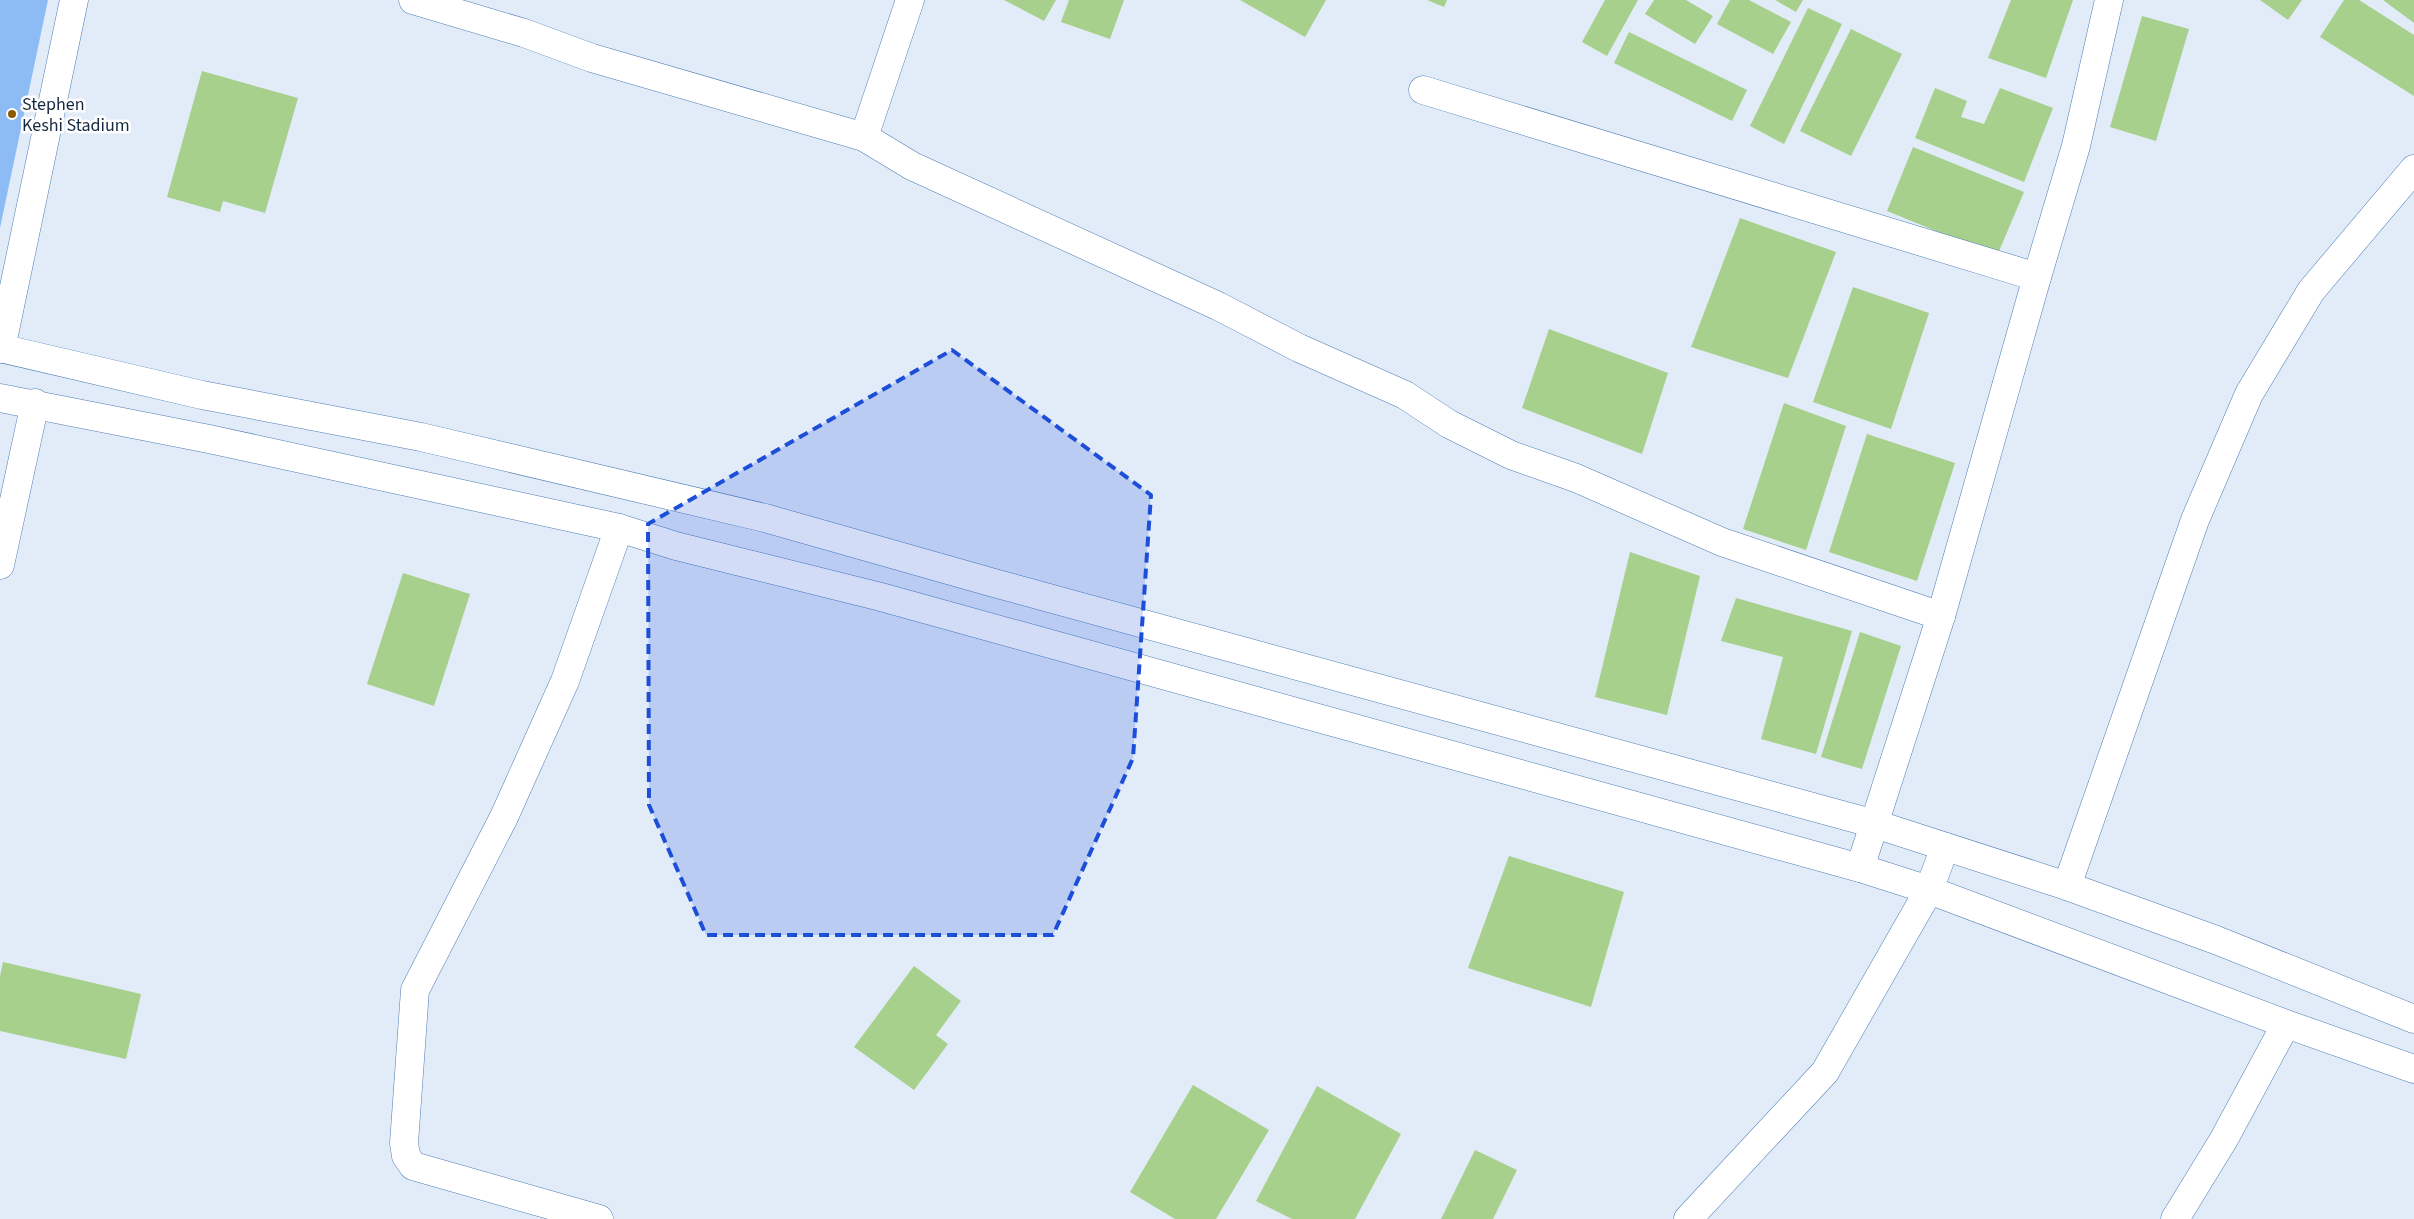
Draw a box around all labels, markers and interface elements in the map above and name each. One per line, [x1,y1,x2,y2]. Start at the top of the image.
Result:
place label: Stephen Keshi Stadium [22,92,130,138]
marker: Stephen Keshi Stadium [6,108,18,120]

